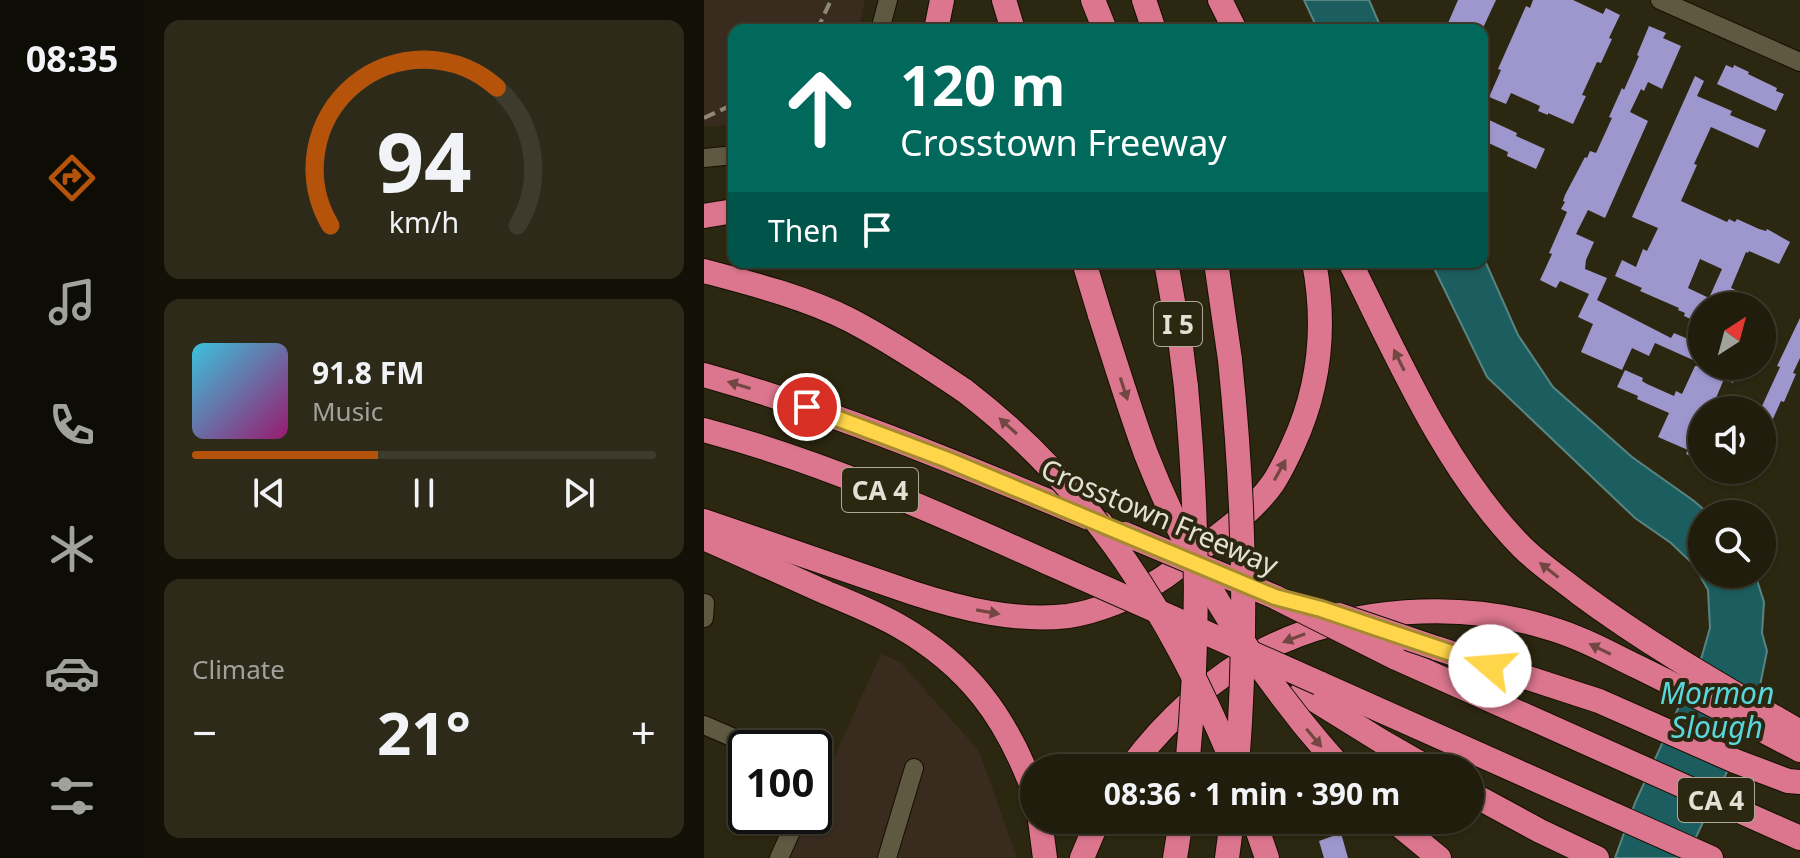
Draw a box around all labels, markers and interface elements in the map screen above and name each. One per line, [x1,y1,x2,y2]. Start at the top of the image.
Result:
text: 08:35 [26,34,118,83]
text: 120 m [900,46,1065,122]
icon: ahead [768,56,872,160]
text: 94 [376,102,472,215]
text: Crosstown Freeway [900,118,1227,167]
icon: directions [44,150,100,206]
text: km/h [389,202,459,241]
icon: arrive [855,208,899,252]
text: Then [768,210,839,251]
icon: music [44,274,100,330]
north arrow [1688,292,1776,380]
map controls [1688,292,1776,588]
road number: I 5 [1154,302,1202,346]
one-way arrow [1392,349,1406,372]
text: 91.8 FM [312,352,424,393]
pin [773,373,841,441]
one-way arrow [1118,377,1130,401]
one-way arrow [727,378,751,391]
icon: arrive [785,385,829,429]
text: Music [312,393,383,429]
button: sound [1688,396,1776,484]
icon: phone [44,397,100,453]
one-way arrow [999,418,1019,435]
street label: Crosstown Freeway [1036,449,1285,583]
one-way arrow [1273,459,1287,481]
road number: CA 4 [842,468,918,512]
icon: previous [247,471,291,515]
icon: pause [402,471,446,515]
icon: next [557,471,601,515]
button: search [1688,500,1776,588]
icon: climate [44,521,100,577]
one-way arrow [1539,562,1559,578]
one-way arrow [976,607,1001,619]
position arrow [1448,624,1532,708]
one-way arrow [1282,632,1306,645]
one-way arrow [1589,642,1612,656]
icon: car [44,645,100,701]
text: Climate [192,651,285,687]
water label: Mormon Slough [1660,672,1774,747]
text: 21° [377,691,471,773]
text: − [192,702,217,762]
text: + [631,702,656,762]
one-way arrow [1305,728,1322,748]
speed limit sign: 100 [728,730,832,834]
icon: filters [44,768,100,824]
text: 08:36 · 1 min · 390 m [1104,773,1400,814]
road number: CA 4 [1678,778,1754,822]

